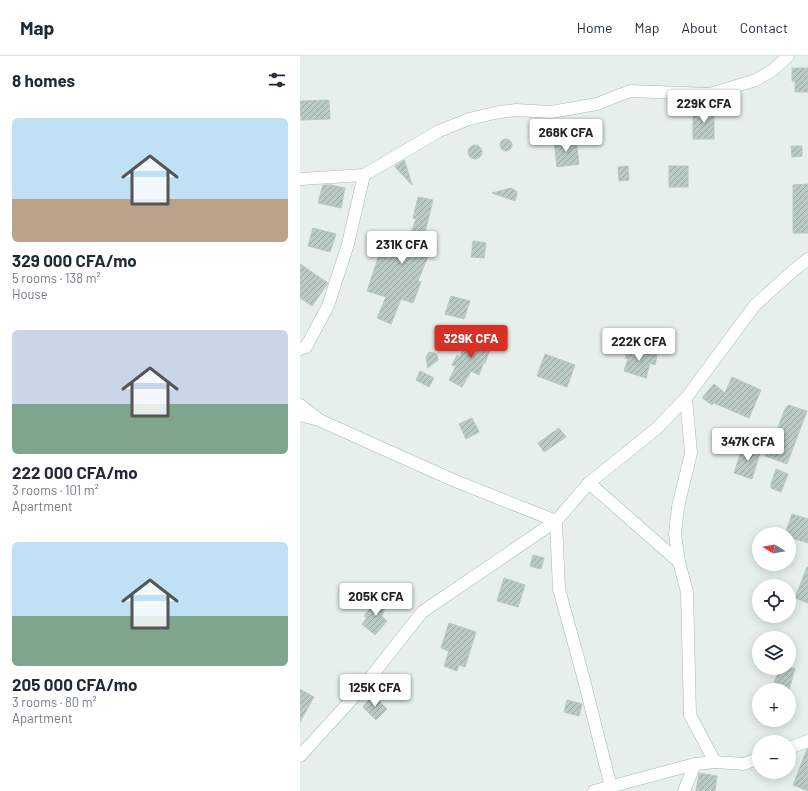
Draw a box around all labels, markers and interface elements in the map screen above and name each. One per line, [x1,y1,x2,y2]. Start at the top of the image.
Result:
text: Map [20,16,54,39]
text: Home [577,19,613,36]
text: Map [635,19,659,36]
text: About [681,19,718,36]
text: Contact [740,19,788,36]
icon: filters [266,69,288,91]
text: 8 homes [12,70,75,90]
pin: 229K CFA [663,90,745,124]
text: 229K CFA [676,95,732,111]
pin: 268K CFA [525,119,607,153]
text: 268K CFA [539,124,593,140]
icon: home [114,144,186,216]
pin: 231K CFA [361,231,443,265]
text: 231K CFA [376,236,428,252]
text: 329 000 CFA/mo [12,250,137,270]
text: 5 rooms · 138 m² [12,270,101,286]
text: House [12,286,48,302]
pin: 329K CFA [430,325,512,359]
pin: 222K CFA [598,328,680,362]
text: 329K CFA [444,330,498,346]
text: 222K CFA [611,333,667,349]
icon: home [114,356,186,428]
pin: 347K CFA [707,428,789,462]
text: 347K CFA [721,433,775,449]
text: 222 000 CFA/mo [12,462,138,482]
text: 3 rooms · 101 m² [12,482,99,498]
text: Apartment [12,498,73,514]
north arrow [752,527,796,571]
map controls [752,527,796,779]
icon: home [114,568,186,640]
button: locate [752,579,796,623]
pin: 205K CFA [335,583,417,617]
text: 205K CFA [348,588,404,604]
button: layers [752,631,796,675]
text: 205 000 CFA/mo [12,674,137,694]
pin: 125K CFA [334,674,416,708]
text: 125K CFA [349,679,401,695]
button: + [752,683,796,727]
text: 3 rooms · 80 m² [12,694,97,710]
text: Apartment [12,710,73,726]
button: − [752,735,796,779]

